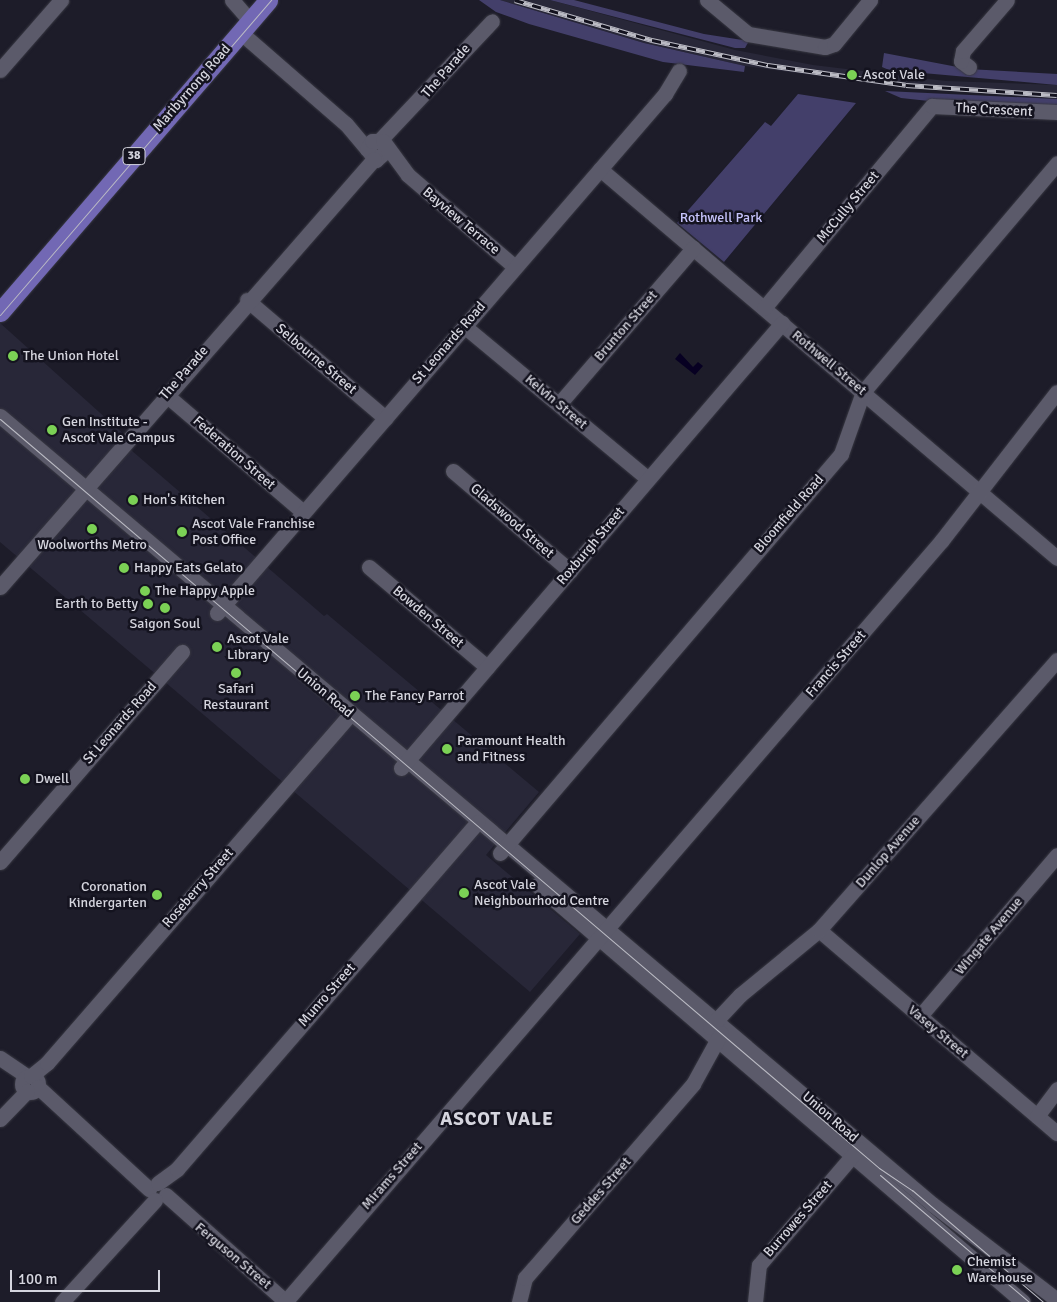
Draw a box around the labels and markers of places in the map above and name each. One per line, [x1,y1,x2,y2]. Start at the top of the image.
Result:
place label: Ascot Vale [863,67,925,83]
marker: Ascot Vale [845,68,859,82]
place label: The Union Hotel [23,348,119,364]
marker: The Union Hotel [7,350,19,362]
place label: Gen Institute - Ascot Vale Campus [62,414,175,447]
marker: Gen Institute - Ascot Vale Campus [46,424,58,436]
place label: Hon's Kitchen [143,492,225,508]
marker: Hon's Kitchen [127,494,139,506]
place label: Ascot Vale Franchise Post Office [192,516,315,548]
marker: Woolworths Metro [86,523,98,535]
marker: Ascot Vale Franchise Post Office [176,526,188,538]
place label: Woolworths Metro [37,537,147,553]
place label: Happy Eats Gelato [134,560,243,576]
marker: Happy Eats Gelato [118,562,130,574]
place label: The Happy Apple [155,583,255,599]
marker: The Happy Apple [139,585,151,597]
place label: Earth to Betty [55,596,138,612]
marker: Earth to Betty [142,598,154,610]
marker: Saigon Soul [159,602,171,614]
place label: Saigon Soul [130,616,200,632]
place label: Ascot Vale Library [227,631,289,664]
marker: Ascot Vale Library [211,641,223,653]
marker: Safari Restaurant [230,667,242,679]
place label: Safari Restaurant [203,681,269,714]
place label: The Fancy Parrot [365,688,464,704]
marker: The Fancy Parrot [349,690,361,702]
place label: Paramount Health and Fitness [457,733,566,766]
marker: Paramount Health and Fitness [441,743,453,755]
place label: Dwell [35,771,69,787]
marker: Dwell [19,773,31,785]
place label: Ascot Vale Neighbourhood Centre [474,877,609,910]
place label: Coronation Kindergarten [68,879,147,912]
marker: Ascot Vale Neighbourhood Centre [458,887,470,899]
marker: Coronation Kindergarten [151,889,163,901]
place label: Chemist Warehouse [967,1254,1033,1286]
marker: Chemist Warehouse [951,1264,963,1276]

